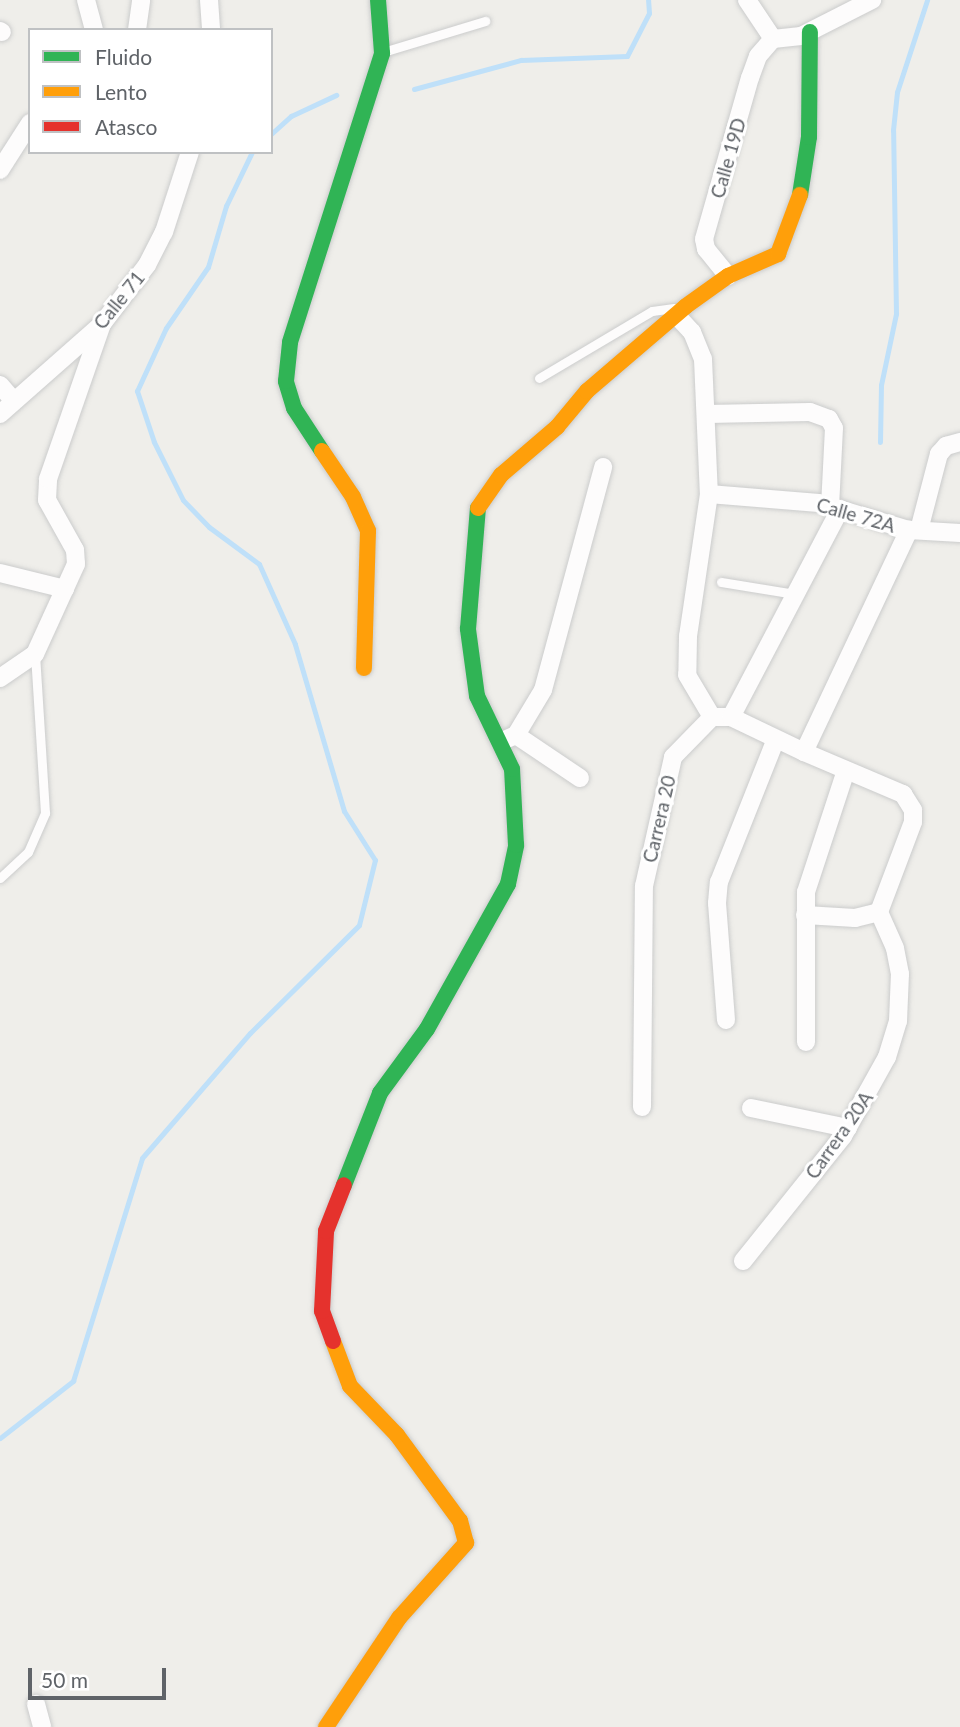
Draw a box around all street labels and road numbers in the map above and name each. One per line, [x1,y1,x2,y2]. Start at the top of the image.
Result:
street label: Calle 19D [706,115,750,201]
street label: Calle 71 [89,266,149,334]
street label: Calle 72A [814,493,898,537]
street label: Carrera 20 [638,773,680,865]
street label: Carrera 20A [801,1087,877,1183]

